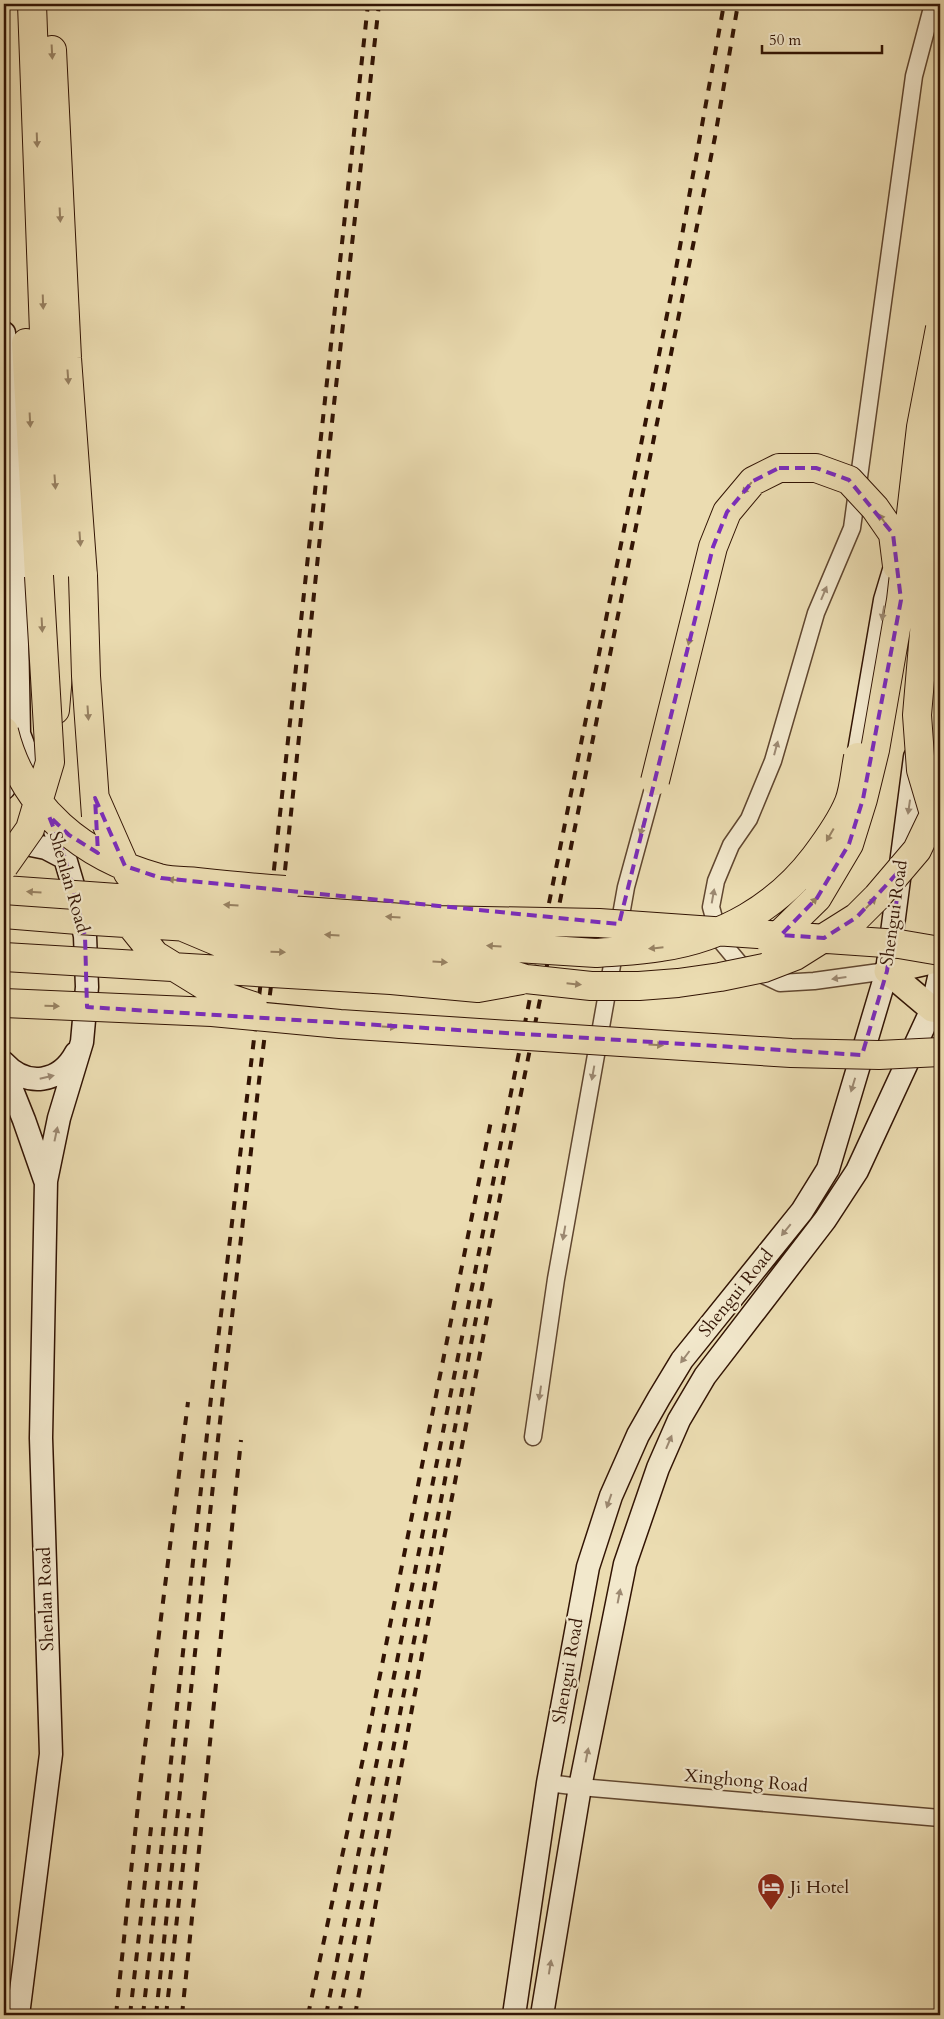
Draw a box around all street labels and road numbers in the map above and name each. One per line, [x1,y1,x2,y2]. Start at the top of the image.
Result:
street label: Shenlan Road [43,828,96,936]
street label: Shengui Road [874,858,914,968]
street label: Shengui Road [693,1243,780,1342]
street label: Shenlan Road [32,1546,60,1652]
street label: Shengui Road [546,1616,590,1726]
street label: Xinghong Road [683,1763,809,1799]

